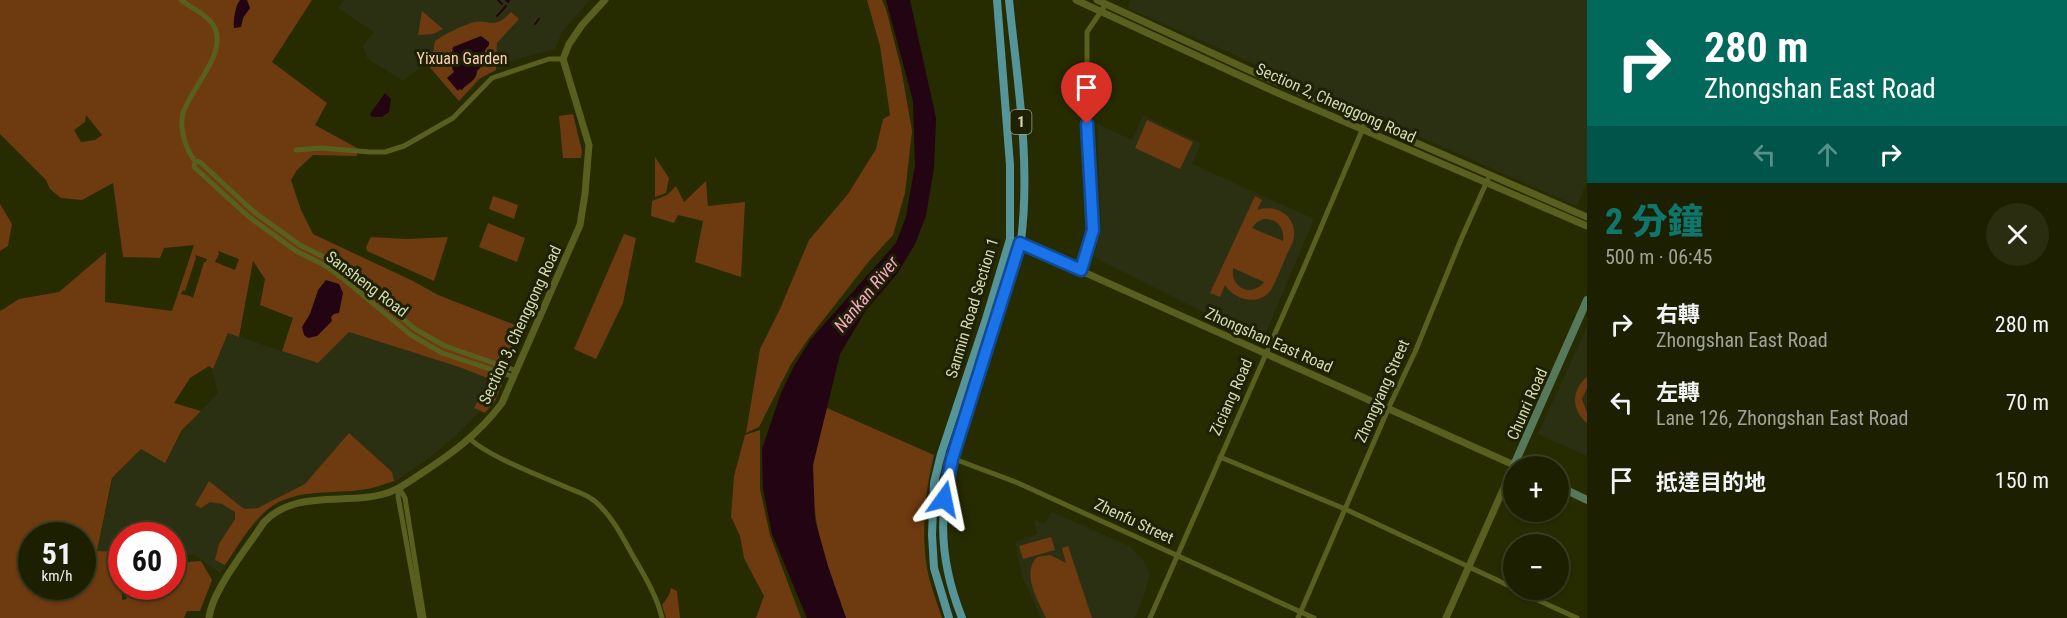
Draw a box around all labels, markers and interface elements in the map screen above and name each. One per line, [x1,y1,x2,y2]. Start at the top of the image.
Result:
text: 280 m [1704,23,1809,72]
icon: right [1605,24,1683,102]
park label: Yixuan Garden [417,49,507,68]
street label: Section 2, Chenggong Road [1253,59,1419,147]
pin [1061,62,1112,124]
icon: arrive [1070,71,1103,104]
text: Zhongshan East Road [1704,73,1936,105]
road number: 1 [1010,110,1032,134]
icon: left [1748,138,1781,171]
icon: ahead [1811,138,1844,171]
icon: right [1874,138,1907,171]
text: 2 分鐘 [1605,201,1704,243]
button: close [1986,203,2049,266]
street label: Sanmin Road Section 1 [942,236,1002,380]
street label: Section 3, Chenggong Road [475,243,565,407]
text: 500 m · 06:45 [1605,245,1712,269]
street label: Sansheng Road [322,247,412,321]
water label: Nankan River [829,252,903,336]
text: 右轉 [1656,302,1700,327]
street label: Zhongshan East Road [1202,303,1336,377]
icon: right [1605,308,1638,341]
text: 280 m [1995,312,2049,337]
text: Zhongshan East Road [1656,328,1828,352]
street label: Zhongyang Street [1351,336,1413,445]
street label: Ziciang Road [1206,356,1256,438]
street label: Chunri Road [1503,365,1551,443]
text: 左轉 [1656,380,1700,405]
icon: left [1605,386,1638,419]
text: 70 m [2006,390,2049,415]
text: Lane 126, Zhongshan East Road [1656,406,1909,430]
map controls [1503,456,1569,600]
button: + [1503,456,1569,522]
icon: arrive [1605,464,1638,497]
position arrow [912,467,976,531]
text: 150 m [1995,468,2049,493]
text: 抵達目的地 [1656,470,1766,495]
street label: Zhenfu Street [1091,494,1177,548]
speed limit sign: 60 [108,522,186,600]
button: − [1503,534,1569,600]
text: 51 [42,536,72,571]
text: km/h [42,567,72,585]

